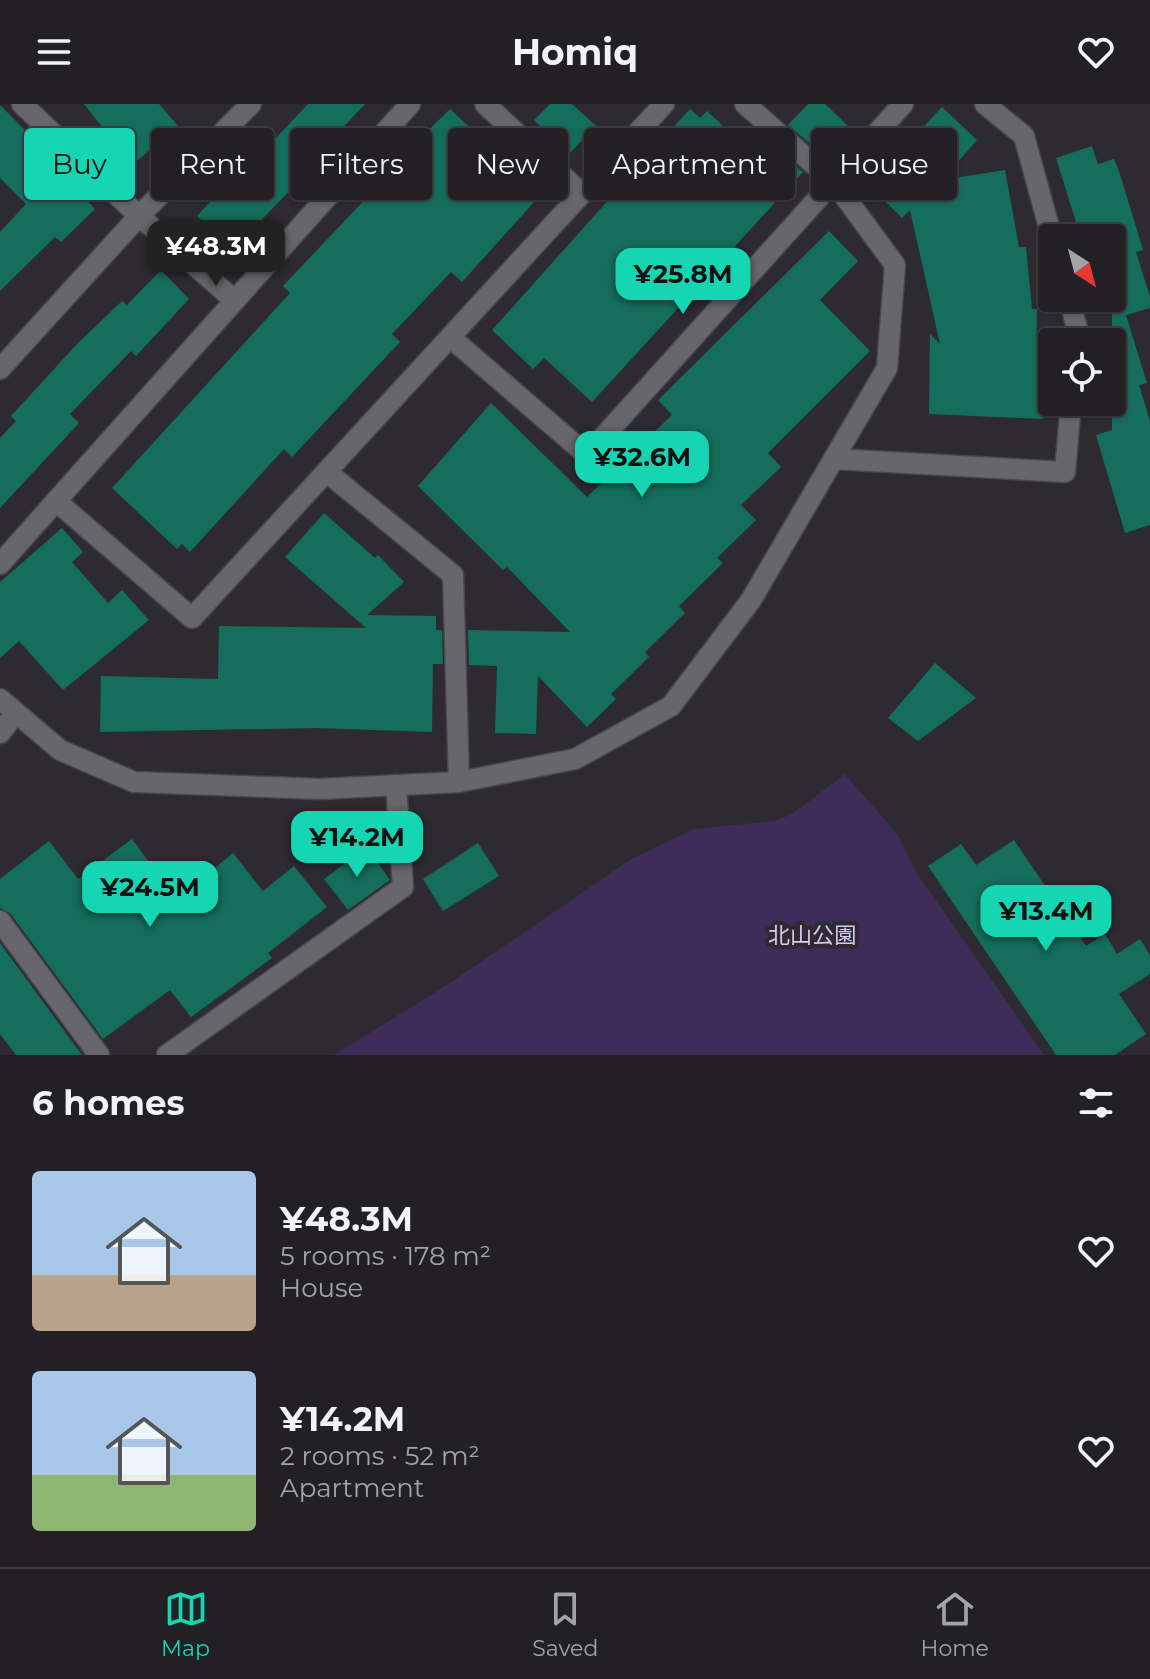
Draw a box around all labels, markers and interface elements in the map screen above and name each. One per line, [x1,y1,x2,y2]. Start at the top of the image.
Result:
icon: menu [32,30,76,74]
text: Homiq [512,30,638,74]
icon: heart [1074,30,1118,74]
chip: Buy [24,128,135,200]
chip: Rent [151,128,274,200]
chip: Filters [290,128,432,200]
chip: New [448,128,568,200]
chip: Apartment [584,128,795,200]
chip: House [811,128,957,200]
pin: ¥48.3M [151,220,281,288]
north arrow [1038,224,1126,312]
map controls [1038,224,1126,416]
text: ¥48.3M [165,230,267,262]
pin: ¥25.8M [618,248,748,316]
text: ¥25.8M [633,258,733,290]
button: locate [1038,328,1126,416]
pin: ¥32.6M [577,431,707,499]
text: ¥32.6M [593,441,691,473]
pin: ¥14.2M [292,811,422,879]
text: ¥14.2M [309,821,405,853]
pin: ¥24.5M [85,861,215,929]
text: ¥24.5M [100,871,200,903]
pin: ¥13.4M [981,885,1111,953]
text: ¥13.4M [998,895,1094,927]
park label: 北山公園 [768,922,856,949]
icon: filters [1074,1081,1118,1125]
text: 6 homes [32,1082,185,1124]
text: ¥48.3M [280,1198,413,1240]
icon: home [96,1203,192,1299]
icon: heart [1074,1229,1118,1273]
text: 5 rooms · 178 m² [280,1240,491,1272]
text: House [280,1272,363,1304]
text: ¥14.2M [280,1398,405,1440]
icon: home [96,1403,192,1499]
icon: heart [1074,1429,1118,1473]
text: 2 rooms · 52 m² [280,1440,480,1472]
text: Apartment [280,1472,424,1504]
tab: Map [161,1587,210,1662]
tab: Saved [532,1587,598,1662]
tab: Home [921,1587,989,1662]

